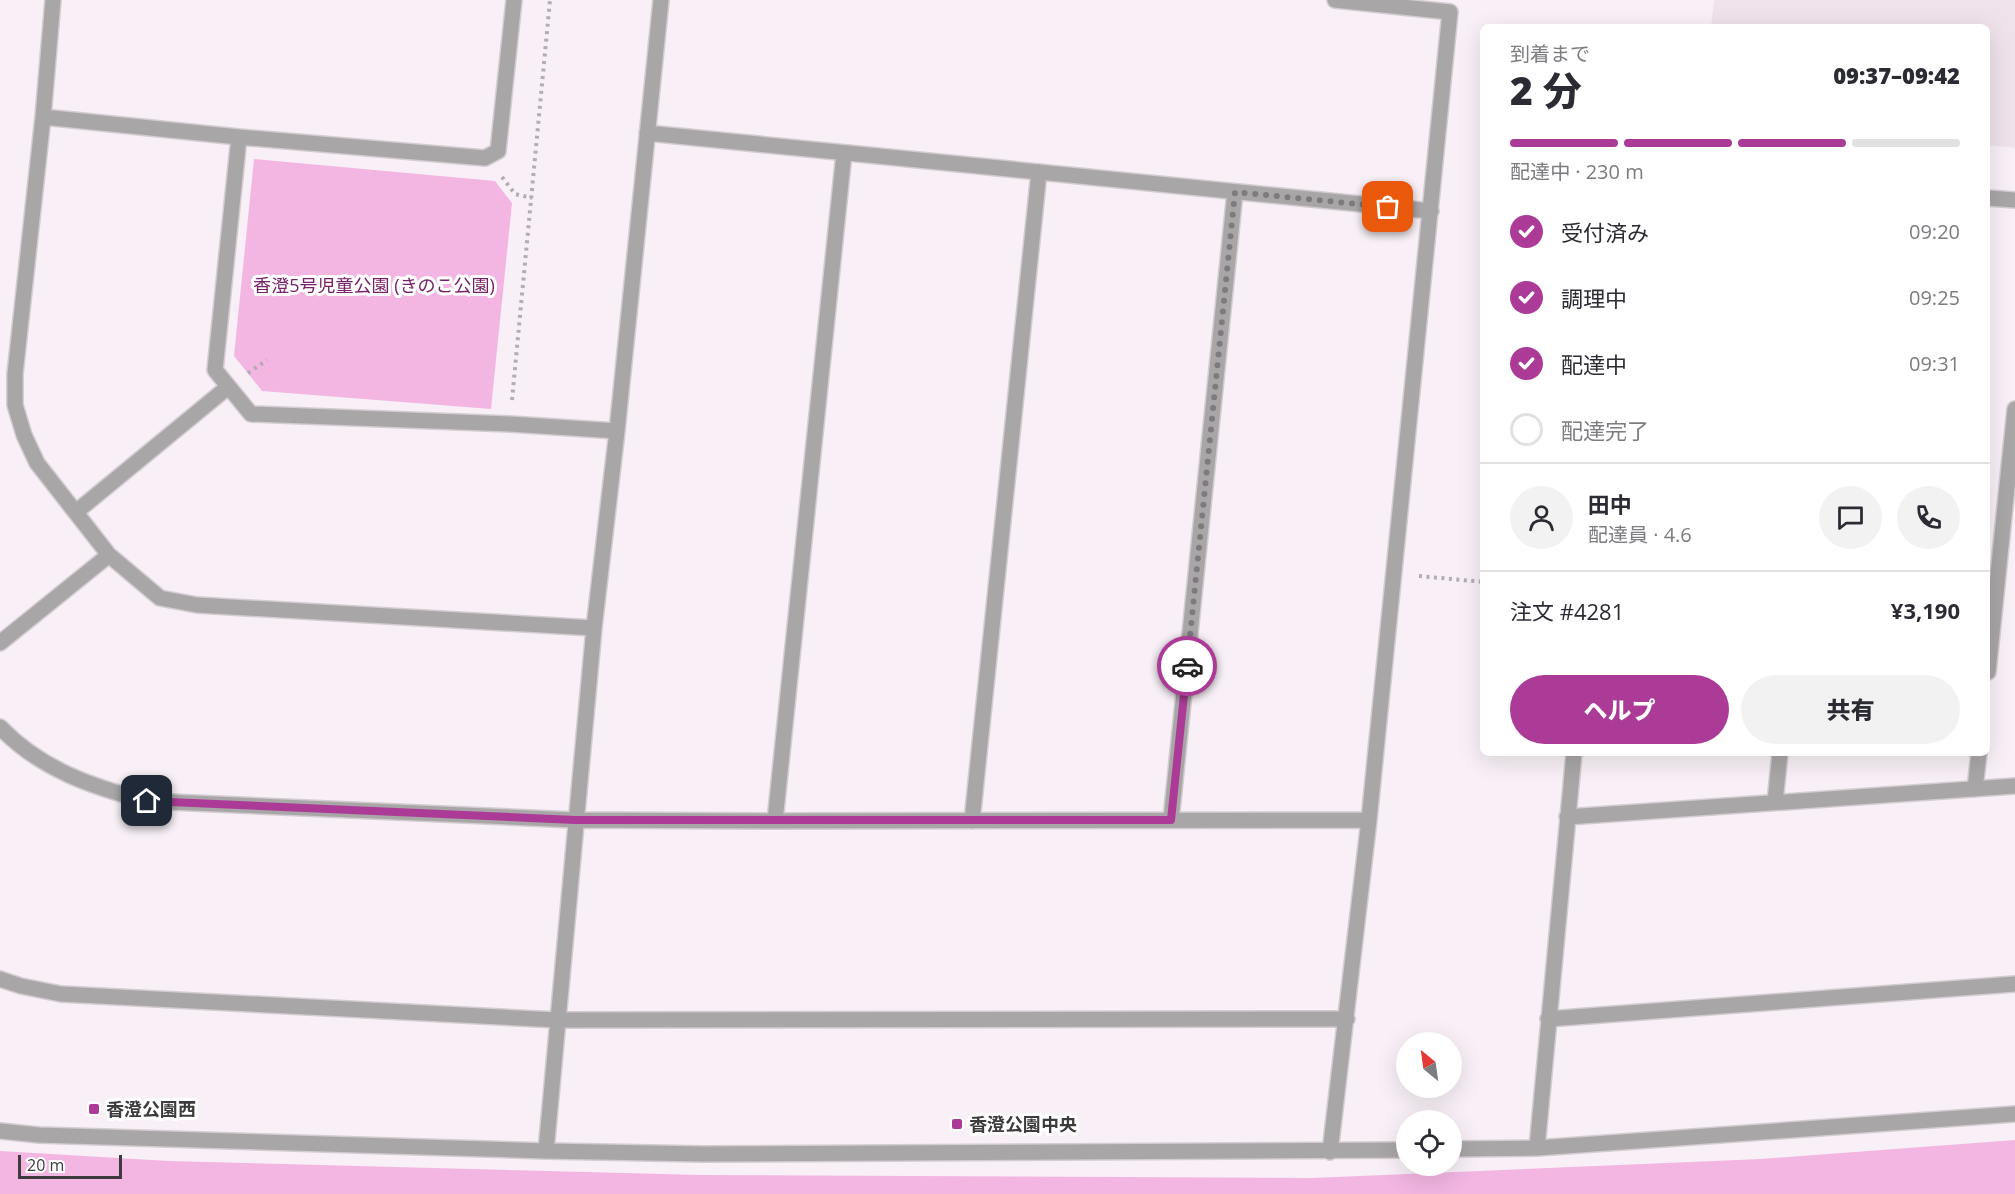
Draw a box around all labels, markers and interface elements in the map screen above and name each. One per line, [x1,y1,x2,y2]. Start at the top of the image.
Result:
text: 到着まで [1510,40,1590,67]
text: 09:37–09:42 [1833,60,1960,90]
text: 2 分 [1510,63,1582,116]
text: 配達中 · 230 m [1510,158,1644,185]
pin [1362,181,1413,232]
icon: bag [1371,190,1404,223]
icon: check [1510,215,1543,248]
text: 受付済み [1561,217,1649,247]
text: 09:20 [1909,218,1960,245]
park label: 香澄5号児童公園 (きのこ公園) [253,273,495,297]
icon: check [1510,281,1543,314]
text: 調理中 [1561,283,1627,313]
text: 09:25 [1909,284,1960,311]
icon: check [1510,347,1543,380]
text: 配達中 [1561,349,1627,379]
text: 09:31 [1909,350,1960,377]
text: 配達完了 [1561,415,1649,445]
button: person [1510,486,1573,549]
button: chat [1819,486,1882,549]
button: phone [1897,486,1960,549]
text: 田中 [1588,489,1632,519]
text: 配達員 · 4.6 [1588,521,1692,548]
text: ¥3,190 [1891,595,1960,625]
text: 注文 #4281 [1510,596,1624,626]
courier [1157,636,1217,696]
icon: car [1171,650,1204,683]
button: ヘルプ [1510,675,1729,744]
button: 共有 [1741,675,1960,744]
pin [121,775,172,826]
icon: home [130,784,163,817]
north arrow [1396,1032,1462,1098]
map controls [1396,1032,1462,1176]
place label: 香澄公園西 [106,1097,196,1121]
marker: 香澄公園西 [87,1102,101,1116]
button: locate [1396,1110,1462,1176]
place label: 香澄公園中央 [969,1112,1077,1136]
marker: 香澄公園中央 [950,1117,964,1131]
scale bar [18,1152,122,1180]
text: 20 m [27,1154,64,1176]

